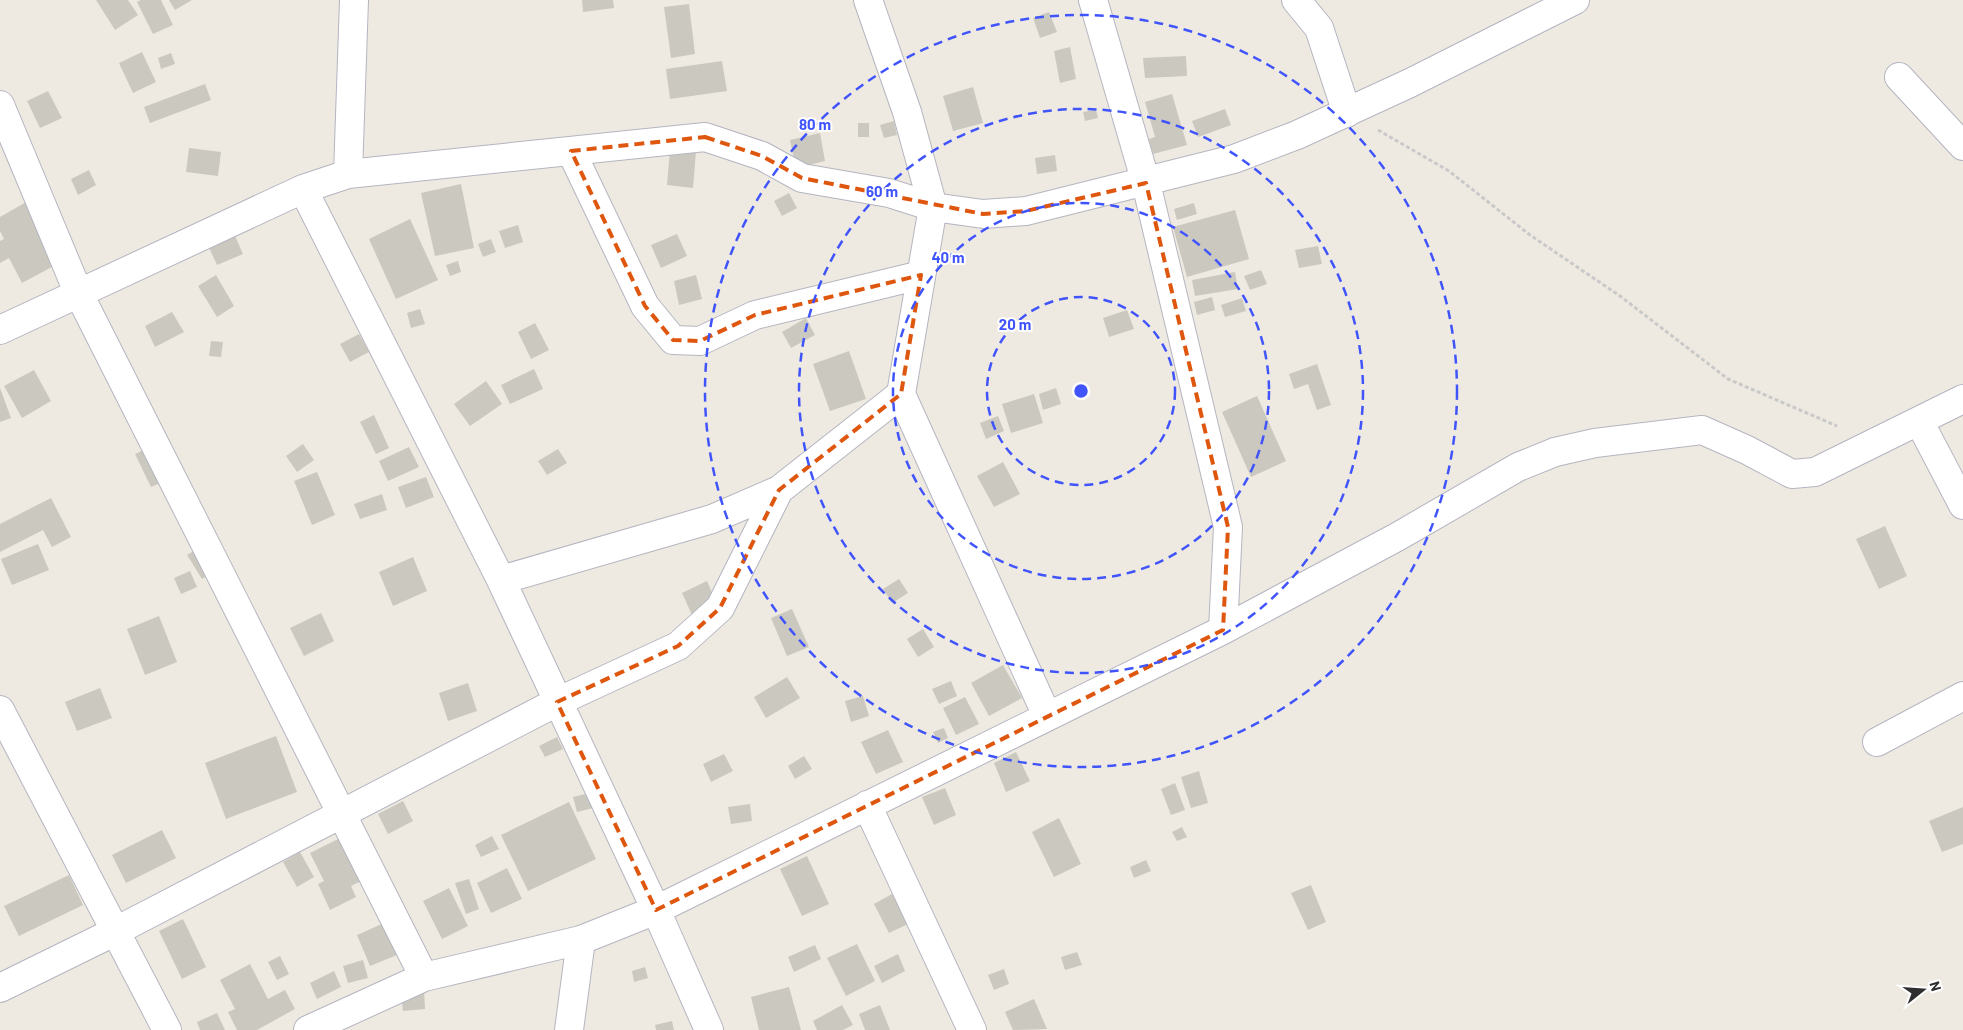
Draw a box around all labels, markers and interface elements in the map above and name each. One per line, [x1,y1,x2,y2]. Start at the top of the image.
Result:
text: 80 m [799,115,831,133]
text: 60 m [866,182,898,200]
text: 40 m [931,248,965,266]
text: 20 m [999,315,1031,333]
centre of rings [1072,382,1090,400]
north arrow [1898,965,1948,1015]
text: N [1926,979,1945,993]

